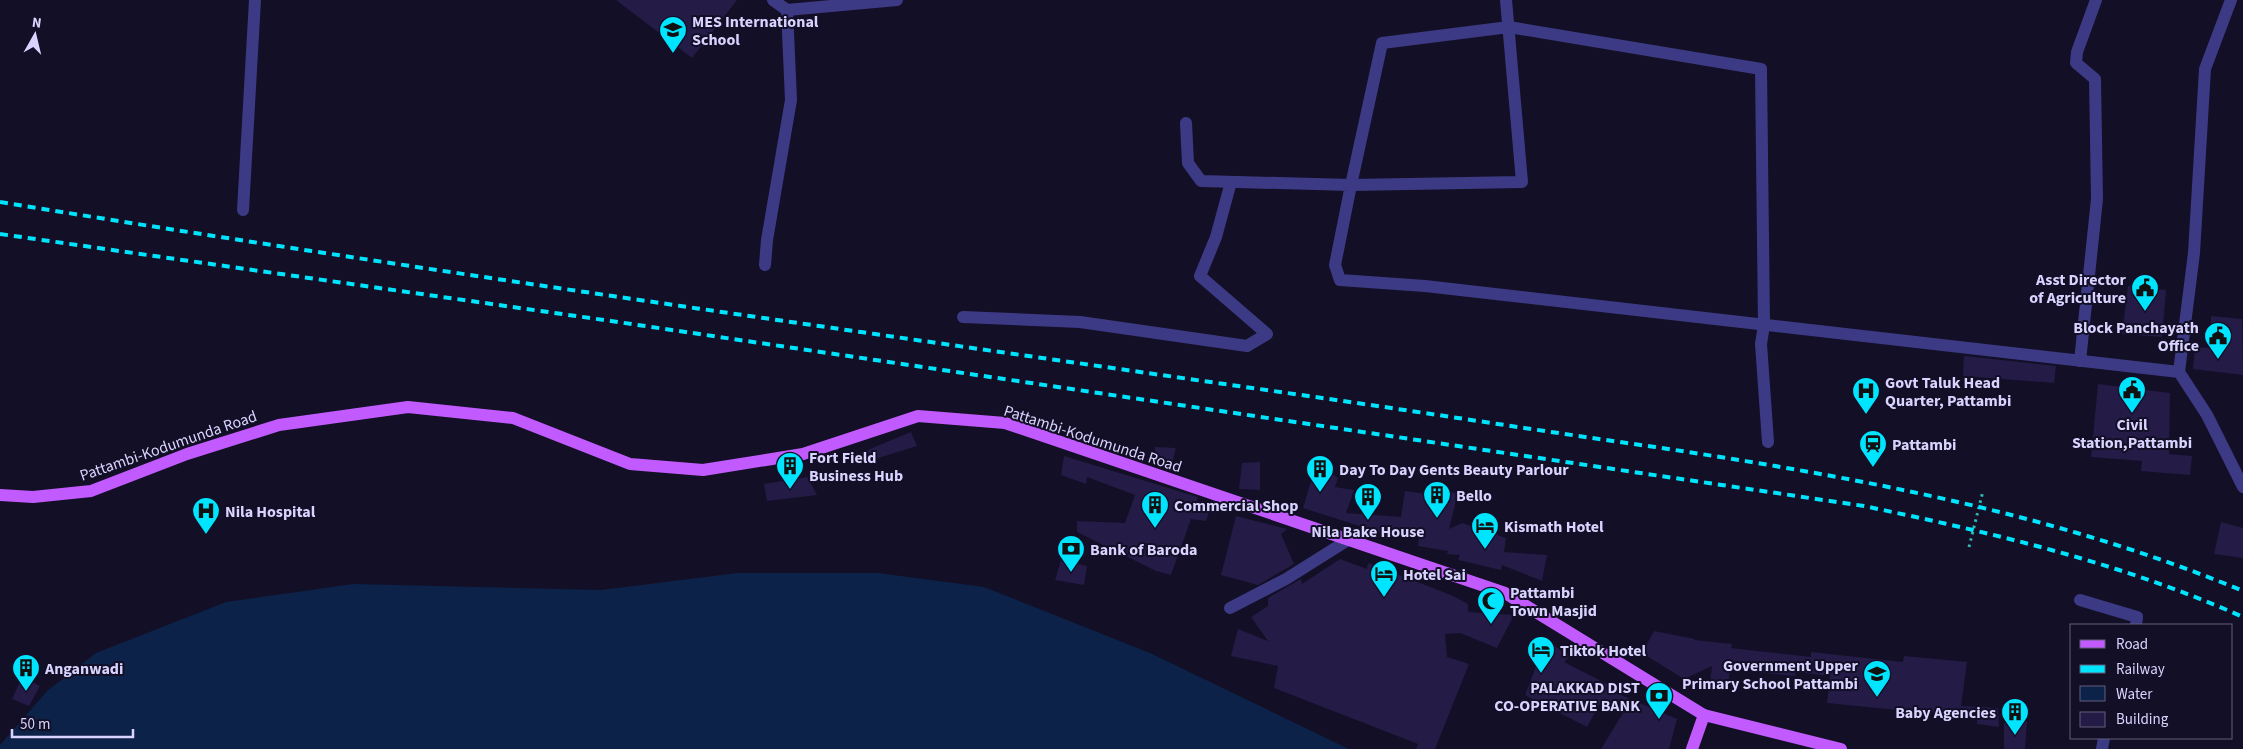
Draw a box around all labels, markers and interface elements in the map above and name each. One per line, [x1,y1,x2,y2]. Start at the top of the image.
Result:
north arrow [10,10,60,60]
place label: MES International School [692,11,819,51]
text: N [31,13,43,34]
school or university icon: MES International School [658,15,688,54]
place label: Asst Director of Agriculture [2029,269,2127,309]
public building icon: Asst Director of Agriculture [2130,273,2160,312]
place label: Block Panchayath Office [2073,317,2199,357]
public building icon: Block Panchayath Office [2203,321,2233,360]
place label: Govt Taluk Head Quarter, Pattambi [1885,372,2011,412]
public building icon: Civil Station,Pattambi [2117,375,2147,414]
hospital icon: Govt Taluk Head Quarter, Pattambi [1851,376,1881,415]
street label: Pattambi-Kodumunda Road [1001,400,1185,478]
street label: Pattambi-Kodumunda Road [77,405,260,487]
place label: Civil Station,Pattambi [2072,414,2192,454]
station icon: Pattambi [1858,429,1888,468]
place label: Pattambi [1892,434,1956,456]
place label: Fort Field Business Hub [809,447,903,487]
building icon: Fort Field Business Hub [775,451,805,490]
building icon: Day To Day Gents Beauty Parlour [1305,454,1335,493]
place label: Day To Day Gents Beauty Parlour [1339,459,1569,481]
building icon: Bello [1422,480,1452,519]
building icon: Nila Bake House [1353,482,1383,521]
place label: Bello [1456,485,1492,507]
building icon: Commercial Shop [1140,490,1170,529]
place label: Commercial Shop [1174,495,1298,517]
hospital icon: Nila Hospital [191,496,221,535]
place label: Nila Hospital [225,501,316,523]
hotel icon: Kismath Hotel [1470,511,1500,550]
place label: Kismath Hotel [1504,516,1604,538]
place label: Nila Bake House [1311,521,1425,543]
bank icon: Bank of Baroda [1056,534,1086,573]
place label: Bank of Baroda [1090,539,1198,561]
hotel icon: Hotel Sai [1369,559,1399,598]
place label: Hotel Sai [1403,564,1466,586]
place label: Pattambi Town Masjid [1510,582,1597,622]
mosque icon: Pattambi Town Masjid [1476,586,1506,625]
legend [2070,624,2233,739]
text: Road [2116,634,2148,655]
hotel icon: Tiktok Hotel [1526,635,1556,674]
place label: Tiktok Hotel [1560,640,1647,662]
building icon: Anganwadi [11,653,41,692]
place label: Government Upper Primary School Pattambi [1682,655,1859,695]
place label: Anganwadi [44,658,123,680]
school or university icon: Government Upper Primary School Pattambi [1862,659,1892,698]
text: Railway [2116,659,2165,680]
place label: PALAKKAD DIST CO-OPERATIVE BANK [1494,677,1640,717]
bank icon: PALAKKAD DIST CO-OPERATIVE BANK [1644,681,1674,720]
text: Water [2116,684,2153,705]
building icon: Baby Agencies [2000,697,2030,736]
place label: Baby Agencies [1895,702,1996,724]
scale bar [12,706,134,738]
text: Building [2116,709,2169,730]
text: 50 m [20,714,50,735]

